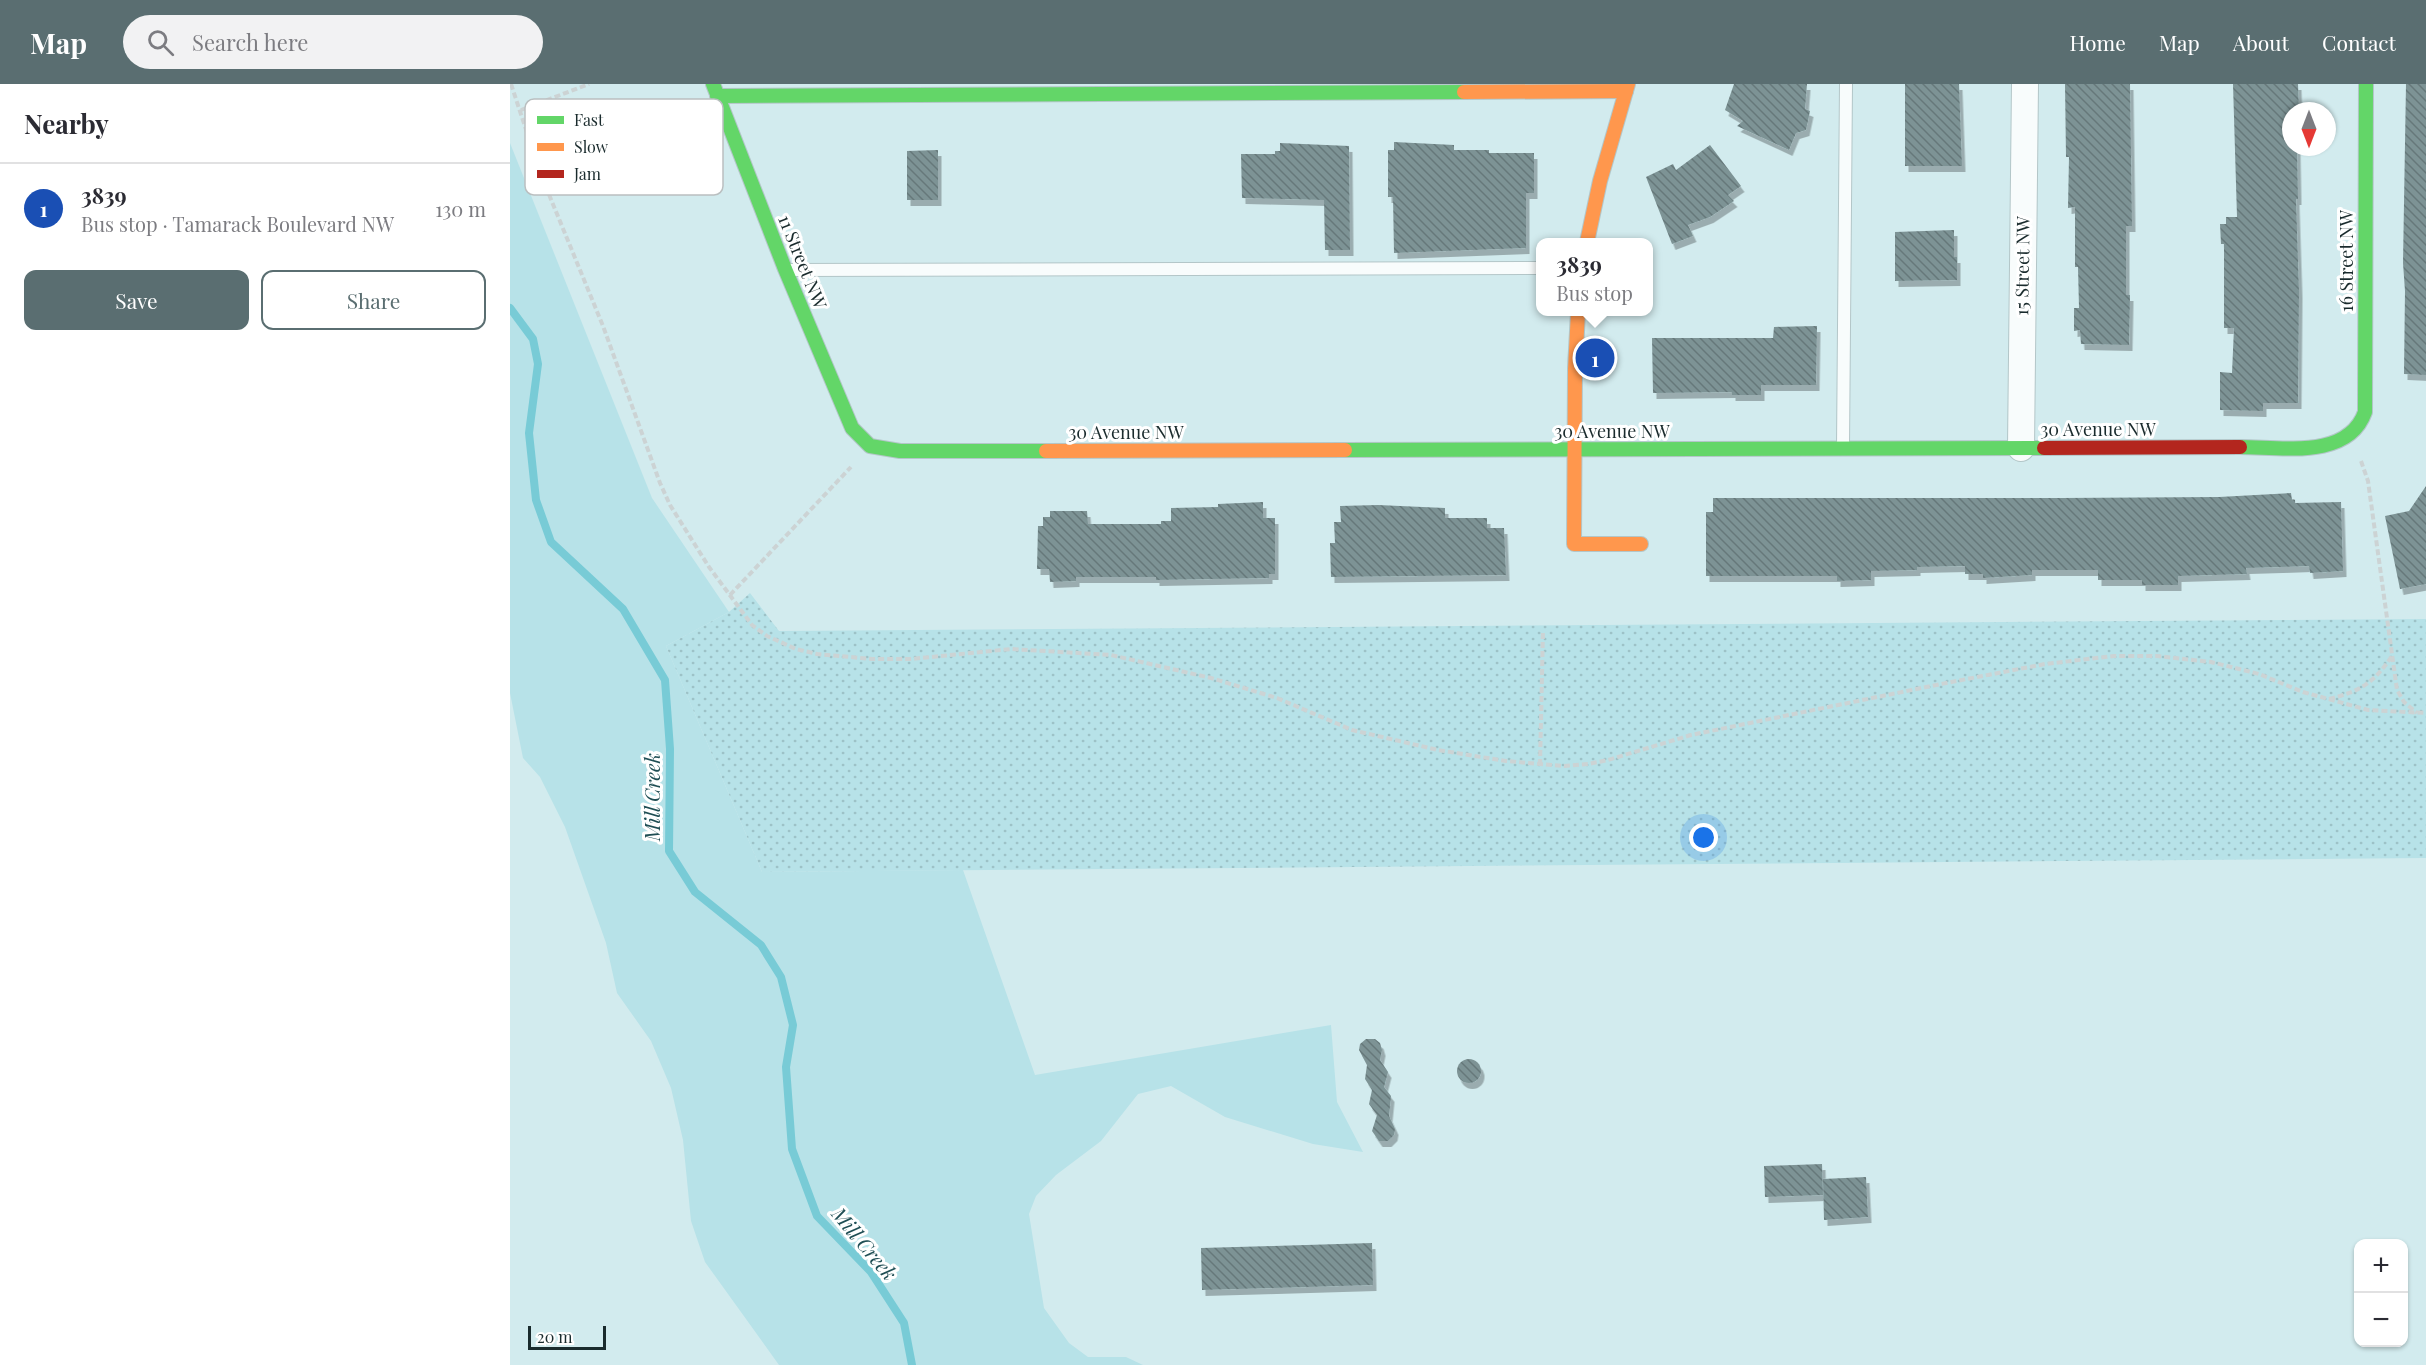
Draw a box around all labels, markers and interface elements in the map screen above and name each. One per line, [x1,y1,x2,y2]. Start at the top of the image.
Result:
search box [123,15,543,69]
text: Map [30,24,87,61]
icon: search [144,26,177,59]
text: Search here [192,27,308,57]
text: Home [2070,28,2126,56]
text: Map [2159,28,2200,56]
text: About [2233,28,2289,56]
text: Contact [2322,28,2396,56]
legend [525,99,723,195]
north arrow [2282,102,2336,156]
text: Nearby [24,106,109,141]
text: Fast [574,109,604,130]
text: Slow [574,136,609,157]
text: Jam [573,163,601,184]
text: 3839 [81,180,127,210]
text: 1 [40,195,47,222]
text: 130 m [435,195,486,222]
street label: 16 Street NW [2334,209,2358,312]
text: Bus stop · Tamarack Boulevard NW [81,210,394,237]
street label: 11 Street NW [773,211,833,313]
street label: 15 Street NW [2009,215,2035,316]
popup [1536,238,1653,316]
text: 3839 [1556,249,1602,279]
button: Save [24,270,249,330]
button: Share [261,270,486,330]
text: Bus stop [1556,279,1633,306]
pin: 1 [1576,336,1614,380]
street label: 30 Avenue NW [2040,417,2157,441]
street label: 30 Avenue NW [1554,419,1671,443]
street label: 30 Avenue NW [1068,420,1185,444]
water label: Mill Creek [638,753,665,842]
your location [1689,823,1718,852]
water label: Mill Creek [826,1200,904,1285]
map controls [2354,1239,2408,1347]
button: + [2354,1239,2408,1293]
button: − [2354,1293,2408,1347]
scale bar [528,1323,606,1350]
text: 20 m [537,1326,572,1347]

